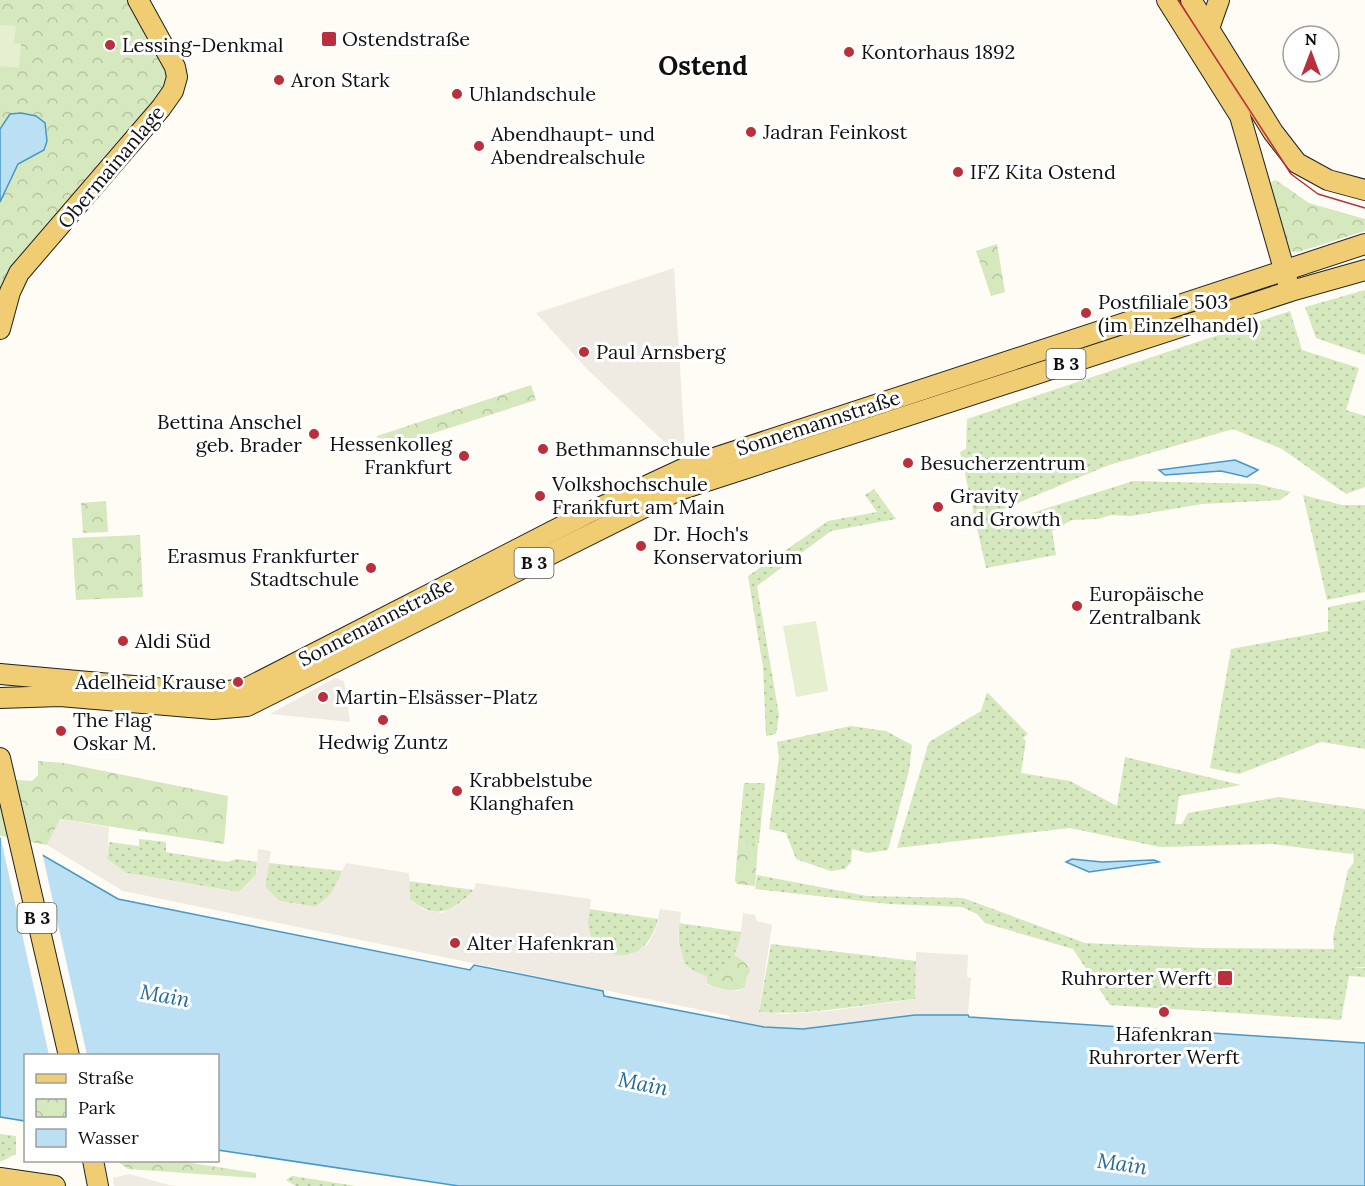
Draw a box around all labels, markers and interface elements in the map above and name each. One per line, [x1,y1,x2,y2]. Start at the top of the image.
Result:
north arrow [1281,24,1341,84]
place label: Ostendstraße [342,26,470,51]
text: N [1305,29,1317,49]
marker: Ostendstraße [320,30,338,48]
place label: Lessing-Denkmal [122,32,283,57]
marker: Lessing-Denkmal [103,38,117,52]
place label: Kontorhaus 1892 [861,39,1015,64]
marker: Kontorhaus 1892 [842,45,856,59]
district label: Ostend [658,49,748,82]
place label: Aron Stark [290,67,390,92]
marker: Aron Stark [272,73,286,87]
place label: Uhlandschule [469,81,596,106]
marker: Uhlandschule [450,87,464,101]
street label: Obermainanlage [52,100,169,233]
place label: Jadran Feinkost [762,119,907,144]
place label: Abendhaupt- und Abendrealschule [490,121,655,169]
marker: Jadran Feinkost [744,125,758,139]
marker: Abendhaupt- und Abendrealschule [472,139,486,153]
place label: IFZ Kita Ostend [970,159,1116,184]
marker: IFZ Kita Ostend [951,165,965,179]
place label: Postfiliale 503 (im Einzelhandel) [1098,289,1258,338]
marker: Postfiliale 503 (im Einzelhandel) [1079,306,1093,320]
place label: Paul Arnsberg [596,339,726,364]
marker: Paul Arnsberg [577,345,591,359]
road number: B 3 [1046,349,1086,379]
street label: Sonnemannstraße [733,384,903,461]
place label: Bettina Anschel geb. Brader [157,409,302,457]
marker: Bettina Anschel geb. Brader [307,427,321,441]
place label: Hessenkolleg Frankfurt [329,431,453,479]
place label: Bethmannschule [555,436,711,461]
marker: Bethmannschule [536,442,550,456]
marker: Hessenkolleg Frankfurt [457,449,471,463]
place label: Besucherzentrum [920,450,1086,475]
marker: Besucherzentrum [901,456,915,470]
place label: Volkshochschule Frankfurt am Main [551,471,725,519]
place label: Gravity and Growth [950,483,1061,531]
marker: Volkshochschule Frankfurt am Main [533,489,547,503]
marker: Gravity and Growth [931,500,945,514]
place label: Dr. Hoch's Konservatorium [653,521,803,569]
marker: Dr. Hoch's Konservatorium [634,539,648,553]
place label: Erasmus Frankfurter Stadtschule [167,543,359,591]
road number: B 3 [514,548,554,578]
marker: Erasmus Frankfurter Stadtschule [364,561,378,575]
street label: Sonnemannstraße [294,572,458,671]
place label: Europäische Zentralbank [1089,581,1204,629]
marker: Europäische Zentralbank [1070,599,1084,613]
place label: Aldi Süd [134,628,211,653]
marker: Aldi Süd [116,634,130,648]
place label: Adelheid Krause [74,669,226,694]
marker: Adelheid Krause [231,675,245,689]
place label: Martin-Elsässer-Platz [335,684,538,709]
marker: Martin-Elsässer-Platz [316,690,330,704]
place label: The Flag Oskar M. [73,707,156,755]
marker: Hedwig Zuntz [376,713,390,727]
marker: The Flag Oskar M. [54,724,68,738]
place label: Hedwig Zuntz [318,729,448,754]
place label: Krabbelstube Klanghafen [469,767,593,815]
marker: Krabbelstube Klanghafen [450,784,464,798]
road number: B 3 [18,903,57,933]
place label: Alter Hafenkran [466,930,615,955]
marker: Alter Hafenkran [448,936,462,950]
place label: Ruhrorter Werft [1061,965,1212,990]
marker: Ruhrorter Werft [1216,969,1234,987]
water label: Main [138,978,192,1013]
marker: Hafenkran Ruhrorter Werft [1157,1005,1171,1019]
place label: Hafenkran Ruhrorter Werft [1088,1021,1240,1069]
legend [24,1054,219,1162]
water label: Main [616,1065,670,1102]
text: Straße [78,1066,134,1089]
text: Park [78,1096,116,1119]
text: Wasser [78,1126,139,1149]
water label: Main [1095,1147,1149,1180]

